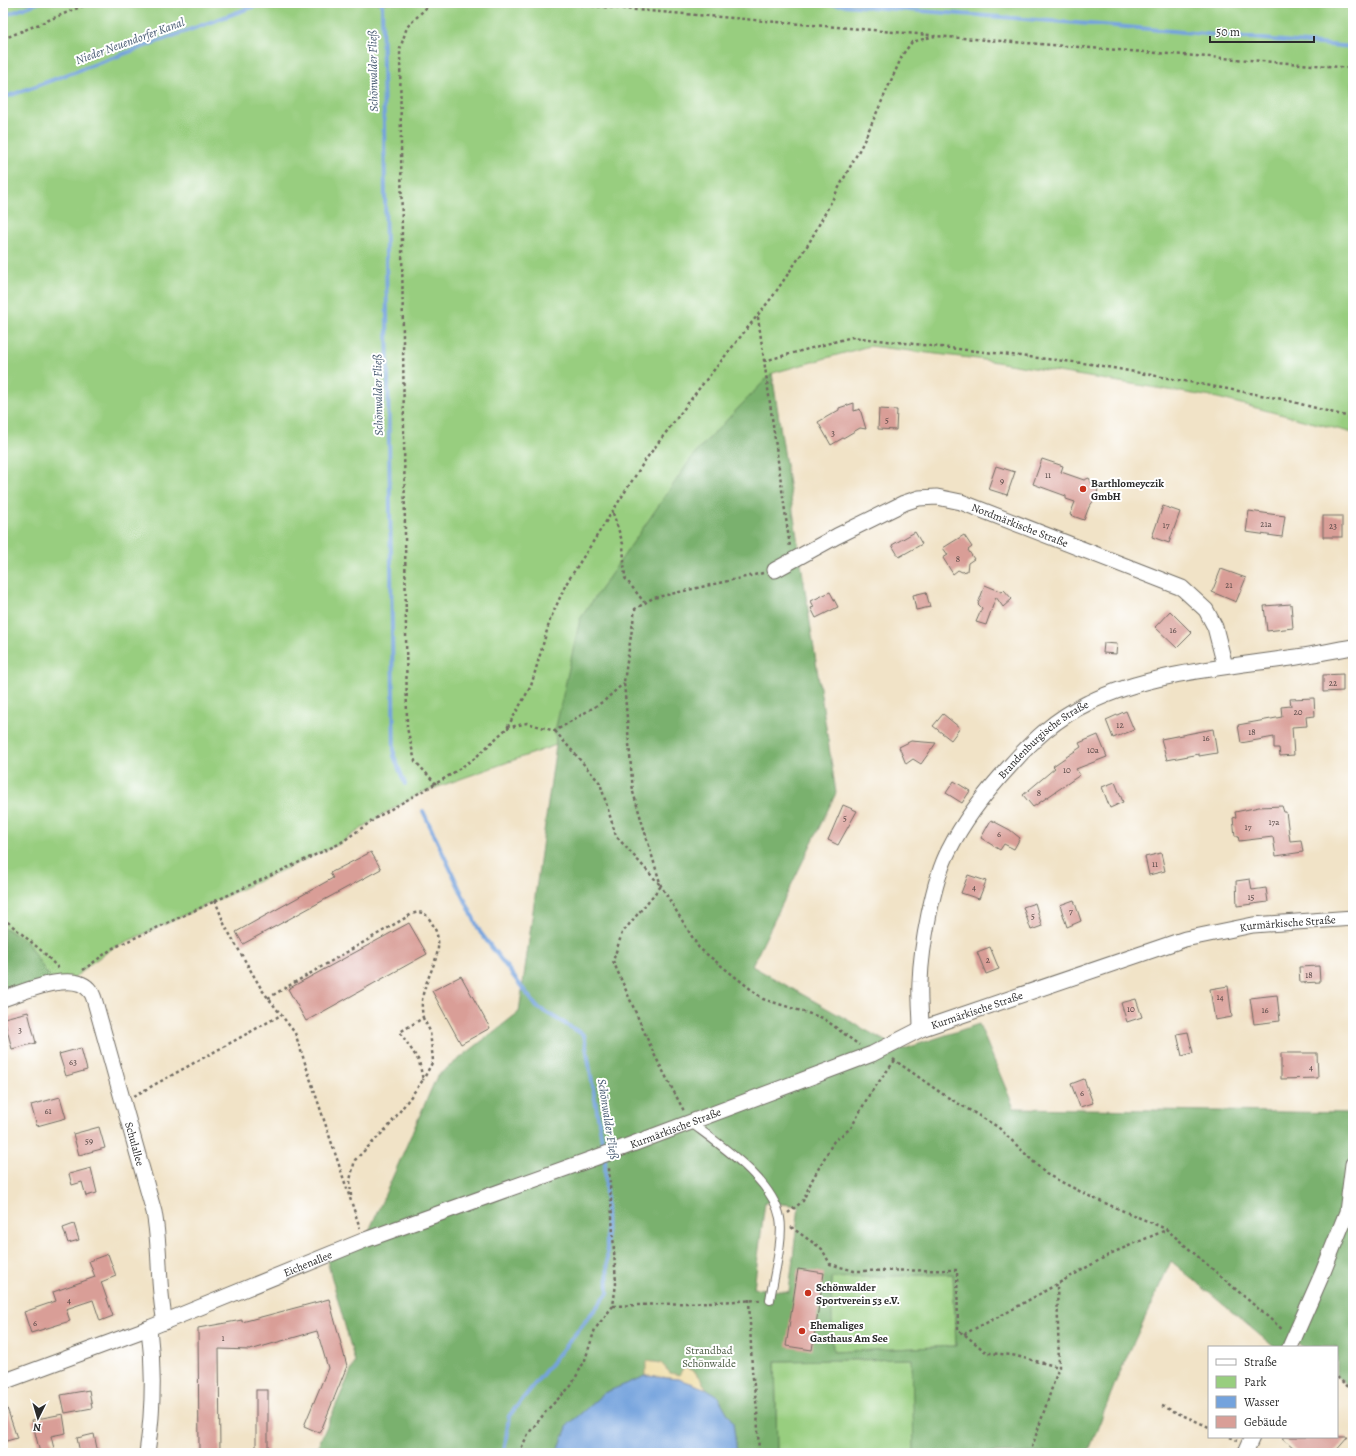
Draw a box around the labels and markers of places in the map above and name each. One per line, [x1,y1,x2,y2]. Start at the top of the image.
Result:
place label: Barthlomeyczik GmbH [1091,476,1164,504]
marker: Barthlomeyczik GmbH [1078,484,1088,494]
place label: Schönwalder Sportverein 53 e.V. [816,1280,900,1308]
marker: Schönwalder Sportverein 53 e.V. [803,1288,813,1298]
place label: Ehemaliges Gasthaus Am See [810,1318,888,1346]
marker: Ehemaliges Gasthaus Am See [797,1326,807,1336]

